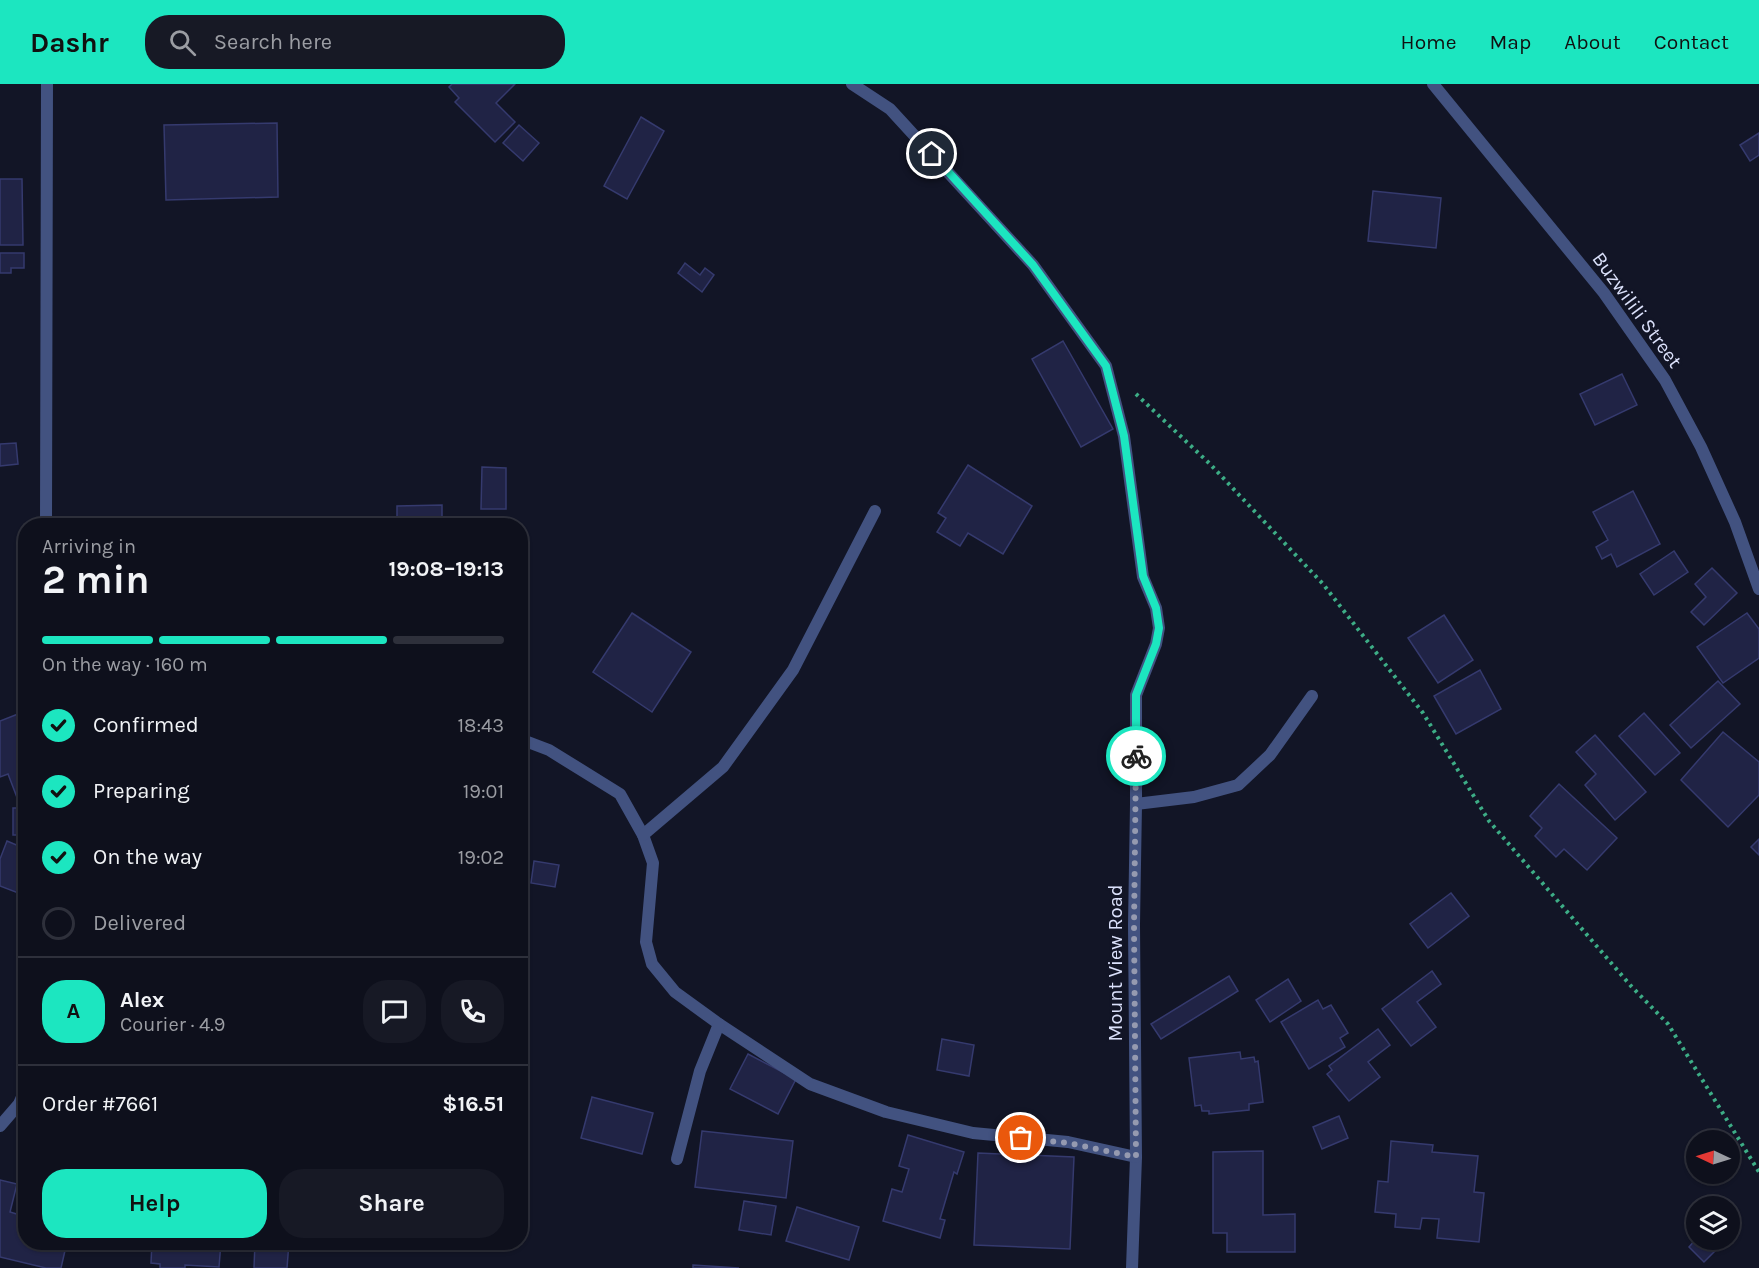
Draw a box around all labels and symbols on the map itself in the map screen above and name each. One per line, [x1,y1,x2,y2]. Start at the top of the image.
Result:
pin [906,128,957,179]
street label: Buzwilili Street [1587,248,1687,373]
courier [1106,726,1166,786]
street label: Mount View Road [1104,884,1127,1042]
pin [995,1112,1046,1163]
north arrow [1686,1130,1740,1184]

